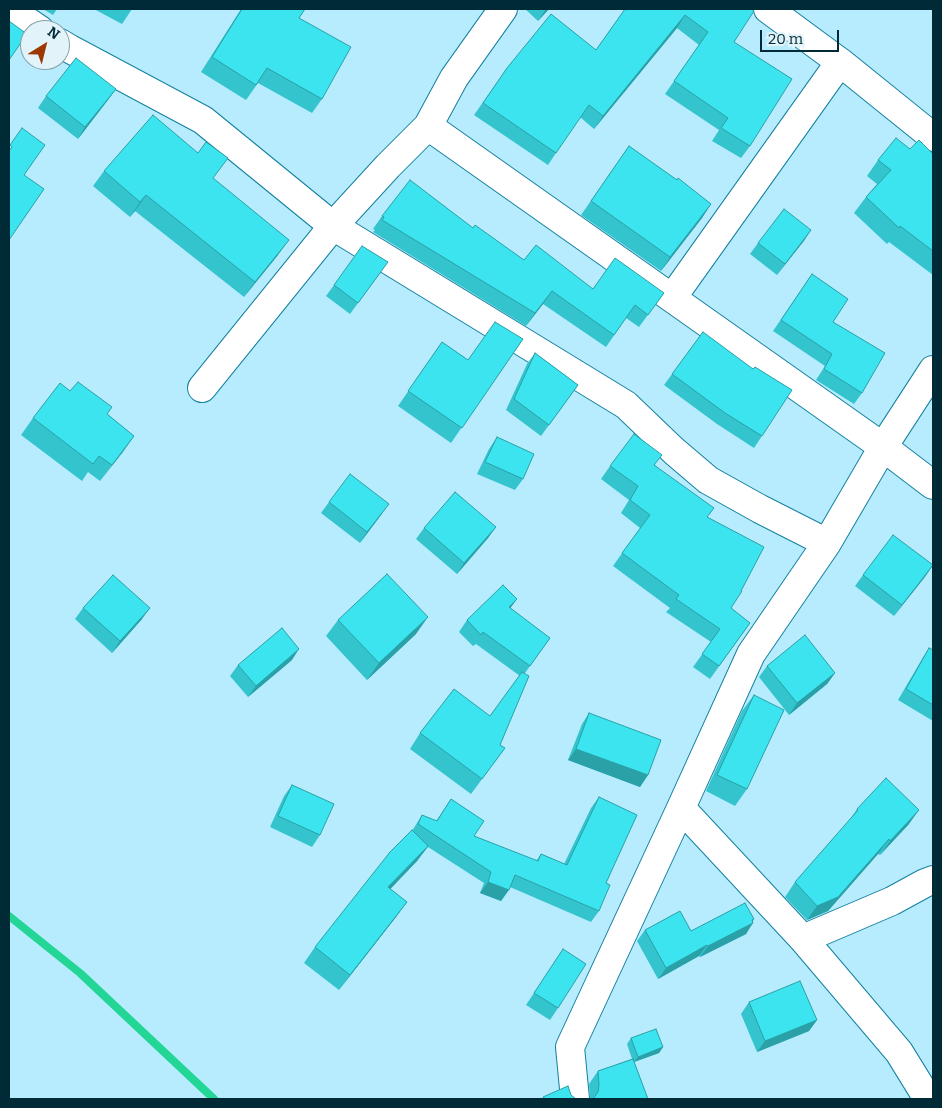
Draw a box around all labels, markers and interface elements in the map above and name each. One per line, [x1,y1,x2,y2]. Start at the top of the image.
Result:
north arrow [20,20,70,70]
scale bar [762,20,841,52]
text: N [44,23,63,43]
text: 20 m [768,30,803,48]

